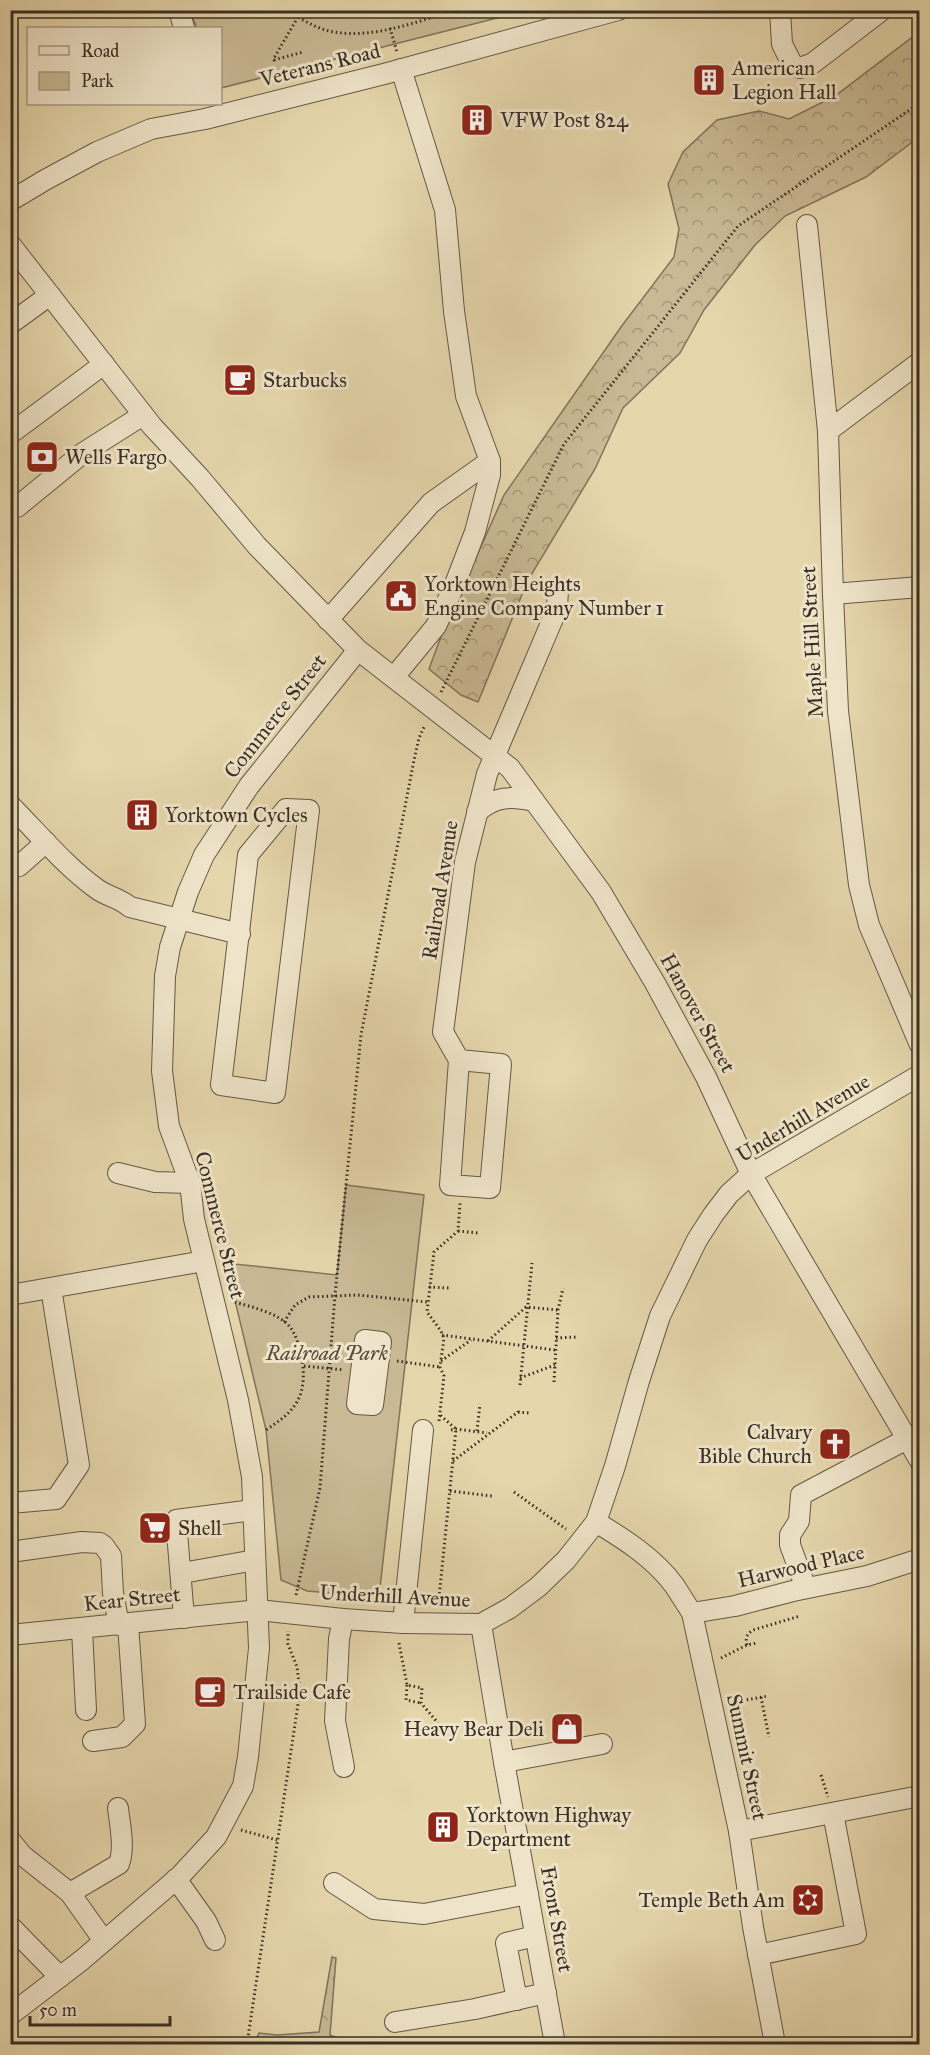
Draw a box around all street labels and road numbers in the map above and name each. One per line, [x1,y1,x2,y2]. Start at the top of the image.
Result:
street label: Veterans Road [256,37,383,93]
street label: Maple Hill Street [795,565,829,718]
street label: Commerce Street [218,648,332,784]
street label: Railroad Avenue [416,818,464,961]
street label: Hanover Street [655,949,742,1078]
street label: Underhill Avenue [732,1068,875,1168]
street label: Commerce Street [189,1149,251,1302]
street label: Harwood Place [735,1539,867,1593]
street label: Underhill Avenue [319,1579,471,1613]
street label: Kear Street [82,1581,182,1617]
street label: Summit Street [721,1692,773,1823]
street label: Front Street [535,1864,579,1975]

